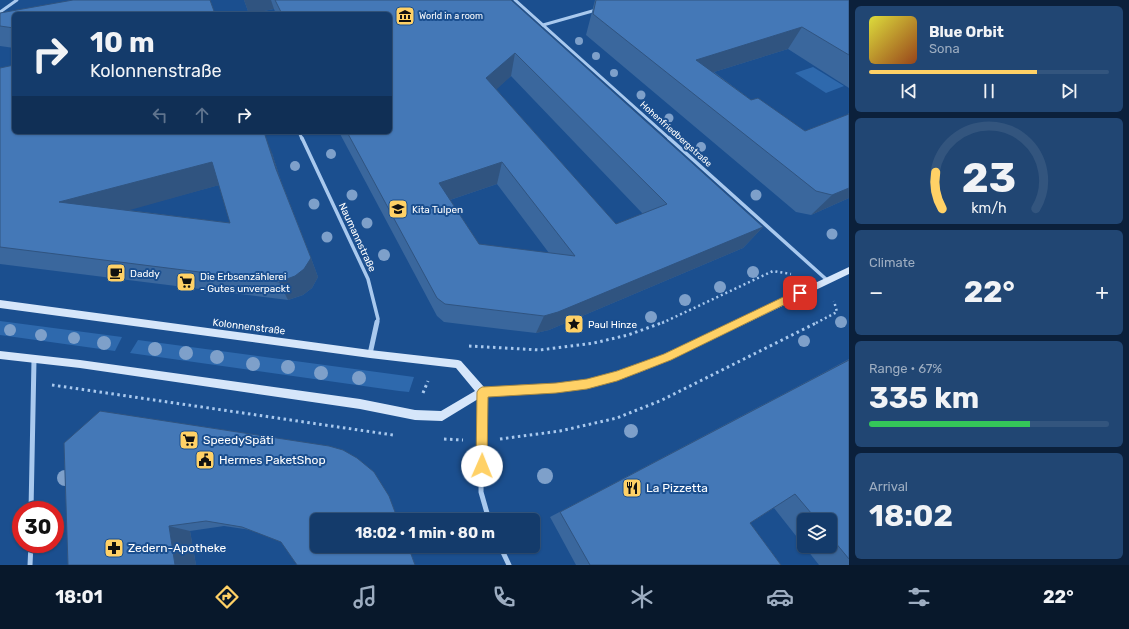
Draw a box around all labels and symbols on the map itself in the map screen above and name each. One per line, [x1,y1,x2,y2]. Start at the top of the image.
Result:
museum icon: World in a room [394,5,416,27]
place label: World in a room [419,11,483,21]
street label: Hohenfriedbergstraße [638,99,714,169]
school or university icon: Kita Tulpen [387,198,409,220]
street label: Naumannstraße [336,201,378,274]
place label: Kita Tulpen [412,204,463,216]
cafe icon: Daddy [105,262,127,284]
place label: Daddy [130,268,160,280]
supermarket icon: Die Erbsenzählerei - Gutes unverpackt [175,271,197,293]
place label: Die Erbsenzählerei - Gutes unverpackt [200,271,290,295]
pin [783,276,817,310]
place icon: Paul Hinze [563,313,585,335]
street label: Kolonnenstraße [212,317,286,337]
place label: Paul Hinze [588,319,637,331]
supermarket icon: SpeedySpäti [178,429,200,451]
place label: SpeedySpäti [203,433,274,447]
position arrow [461,445,503,487]
public building icon: Hermes PaketShop [194,449,216,471]
place label: Hermes PaketShop [219,453,326,467]
restaurant icon: La Pizzetta [621,477,643,499]
place label: La Pizzetta [646,481,708,495]
speed limit sign: 30 [12,501,64,553]
pharmacy icon: Zedern-Apotheke [103,537,125,559]
place label: Zedern-Apotheke [128,541,227,555]

